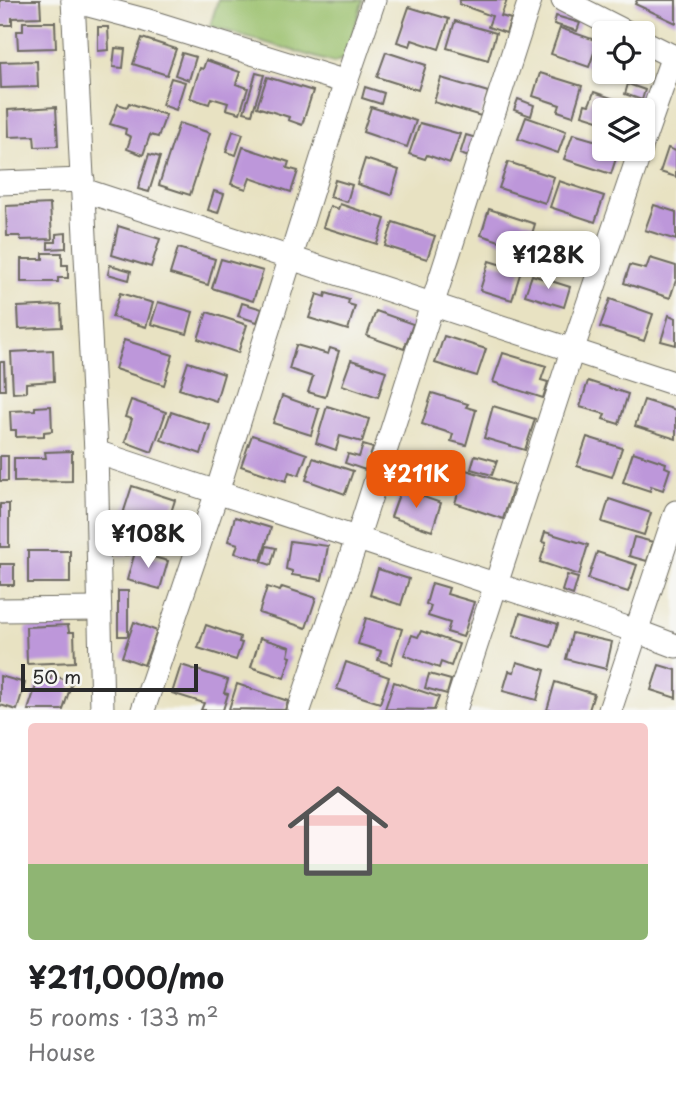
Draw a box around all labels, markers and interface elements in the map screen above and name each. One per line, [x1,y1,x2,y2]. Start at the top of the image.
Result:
map controls [592,21,655,161]
button: locate [592,21,655,84]
button: layers [592,98,655,161]
pin: ¥128K [499,232,597,291]
text: ¥128K [512,236,584,271]
pin: ¥211K [367,450,465,510]
text: ¥211K [382,455,450,490]
pin: ¥108K [99,510,197,570]
text: ¥108K [111,515,185,550]
scale bar [21,661,198,693]
text: 50 m [32,662,81,690]
icon: home [275,768,401,894]
text: ¥211,000/mo [28,954,224,999]
text: 5 rooms · 133 m² [28,999,219,1034]
text: House [28,1034,95,1069]

